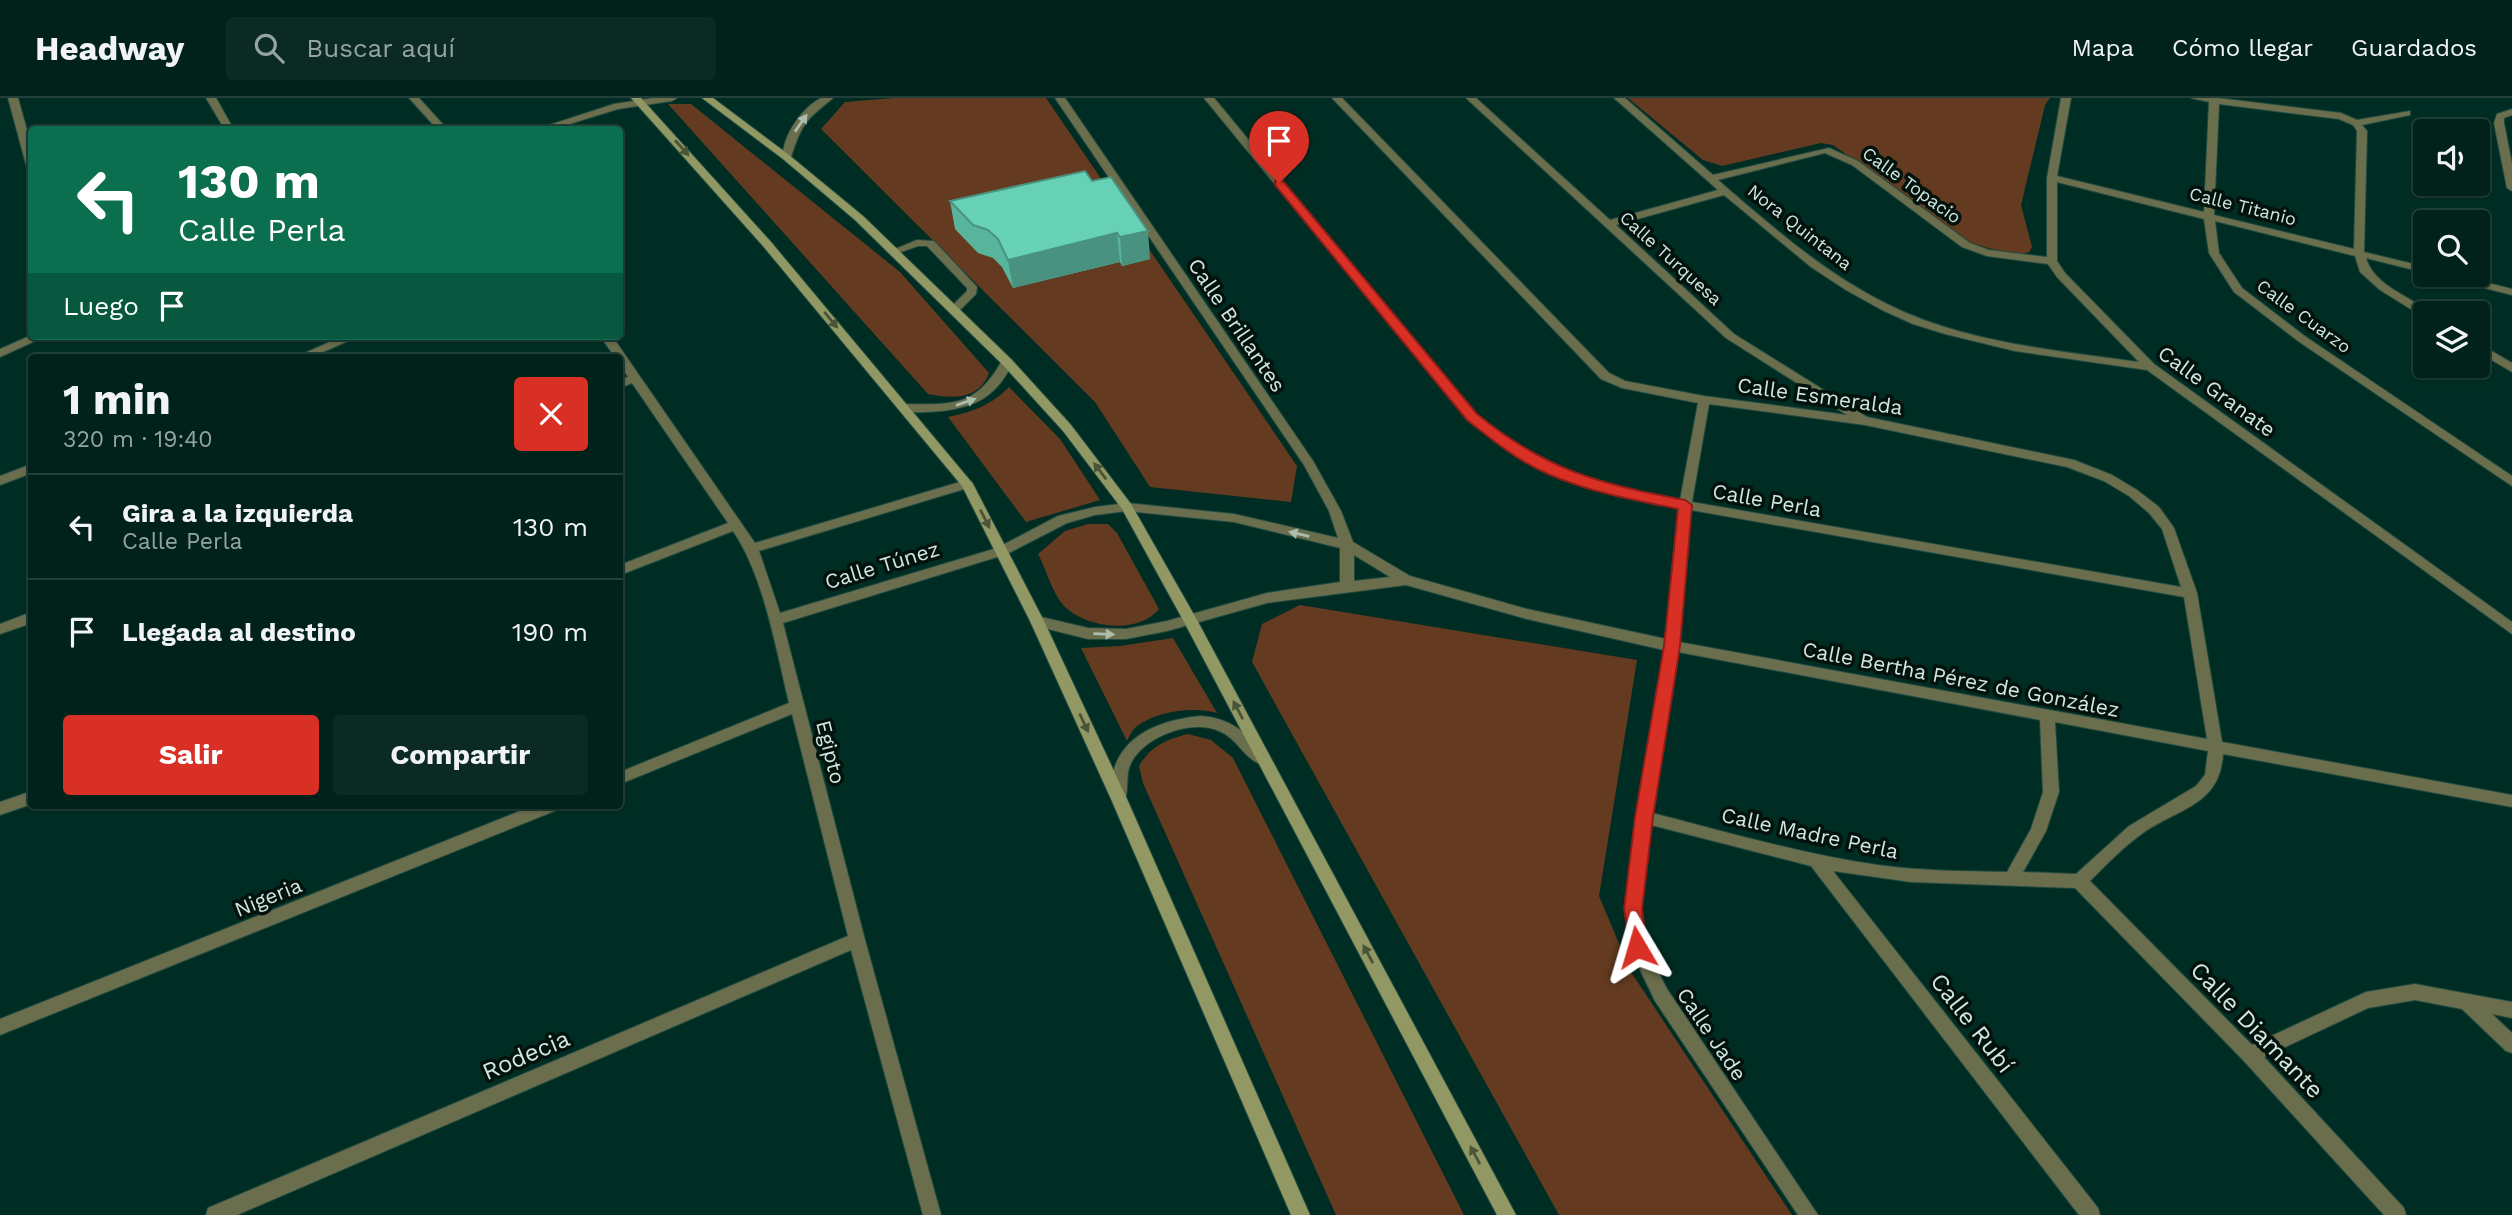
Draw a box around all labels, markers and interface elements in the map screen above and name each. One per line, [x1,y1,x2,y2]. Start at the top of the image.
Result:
search box [226,17,716,80]
text: Headway [35,29,184,68]
icon: search [250,29,288,67]
text: Buscar aquí [306,33,455,63]
text: Mapa [2072,34,2134,62]
text: Cómo llegar [2172,34,2313,62]
text: Guardados [2351,34,2477,62]
pin [1249,111,1309,183]
one-way arrow [794,113,807,133]
map controls [2413,119,2490,378]
button: sound [2413,119,2490,196]
icon: arrive [1260,122,1298,160]
one-way arrow [674,139,690,157]
street label: Calle Topacio [1859,142,1965,228]
text: 130 m [178,152,320,210]
icon: left [63,154,154,245]
street label: Nora Quintana [1744,180,1856,274]
street label: Calle Titanio [2187,183,2299,229]
street label: Calle Turquesa [1616,207,1726,309]
button: search [2413,210,2490,287]
text: Calle Perla [178,211,346,249]
street label: Calle Brillantes [1183,253,1291,397]
street label: Calle Cuarzo [2253,275,2355,357]
icon: arrive [153,287,191,325]
text: Luego [63,291,139,321]
button: layers [2413,301,2490,378]
one-way arrow [824,310,839,328]
street label: Calle Granate [2153,340,2281,442]
street label: Calle Esmeralda [1736,372,1904,420]
text: 1 min [63,375,171,424]
button: close [514,377,588,451]
one-way arrow [956,396,977,407]
text: 320 m · 19:40 [63,426,213,453]
one-way arrow [1093,462,1107,480]
street label: Calle Perla [1711,478,1823,522]
text: Gira a la izquierda [122,498,353,528]
icon: left [63,508,101,546]
one-way arrow [979,509,991,528]
text: 130 m [513,512,588,542]
text: Calle Perla [122,528,243,555]
one-way arrow [1288,528,1310,539]
street label: Calle Túnez [822,536,942,594]
icon: arrive [63,613,101,651]
text: Llegada al destino [122,617,356,647]
text: 190 m [512,617,588,647]
one-way arrow [1093,628,1115,639]
street label: Calle Bertha Pérez de González [1801,636,2121,722]
one-way arrow [1232,700,1243,720]
one-way arrow [1078,713,1090,733]
button: Salir [63,715,319,795]
button: Compartir [333,715,588,795]
street label: Egipto [811,718,851,786]
street label: Calle Madre Perla [1719,802,1901,864]
street label: Nigeria [231,872,305,922]
position arrow [1600,910,1674,984]
one-way arrow [1362,944,1374,964]
street label: Calle Diamante [2185,956,2329,1104]
street label: Calle Rubí [1924,968,2020,1078]
street label: Calle Jade [1672,983,1752,1085]
street label: Rodecia [478,1024,574,1086]
one-way arrow [1469,1145,1481,1165]

